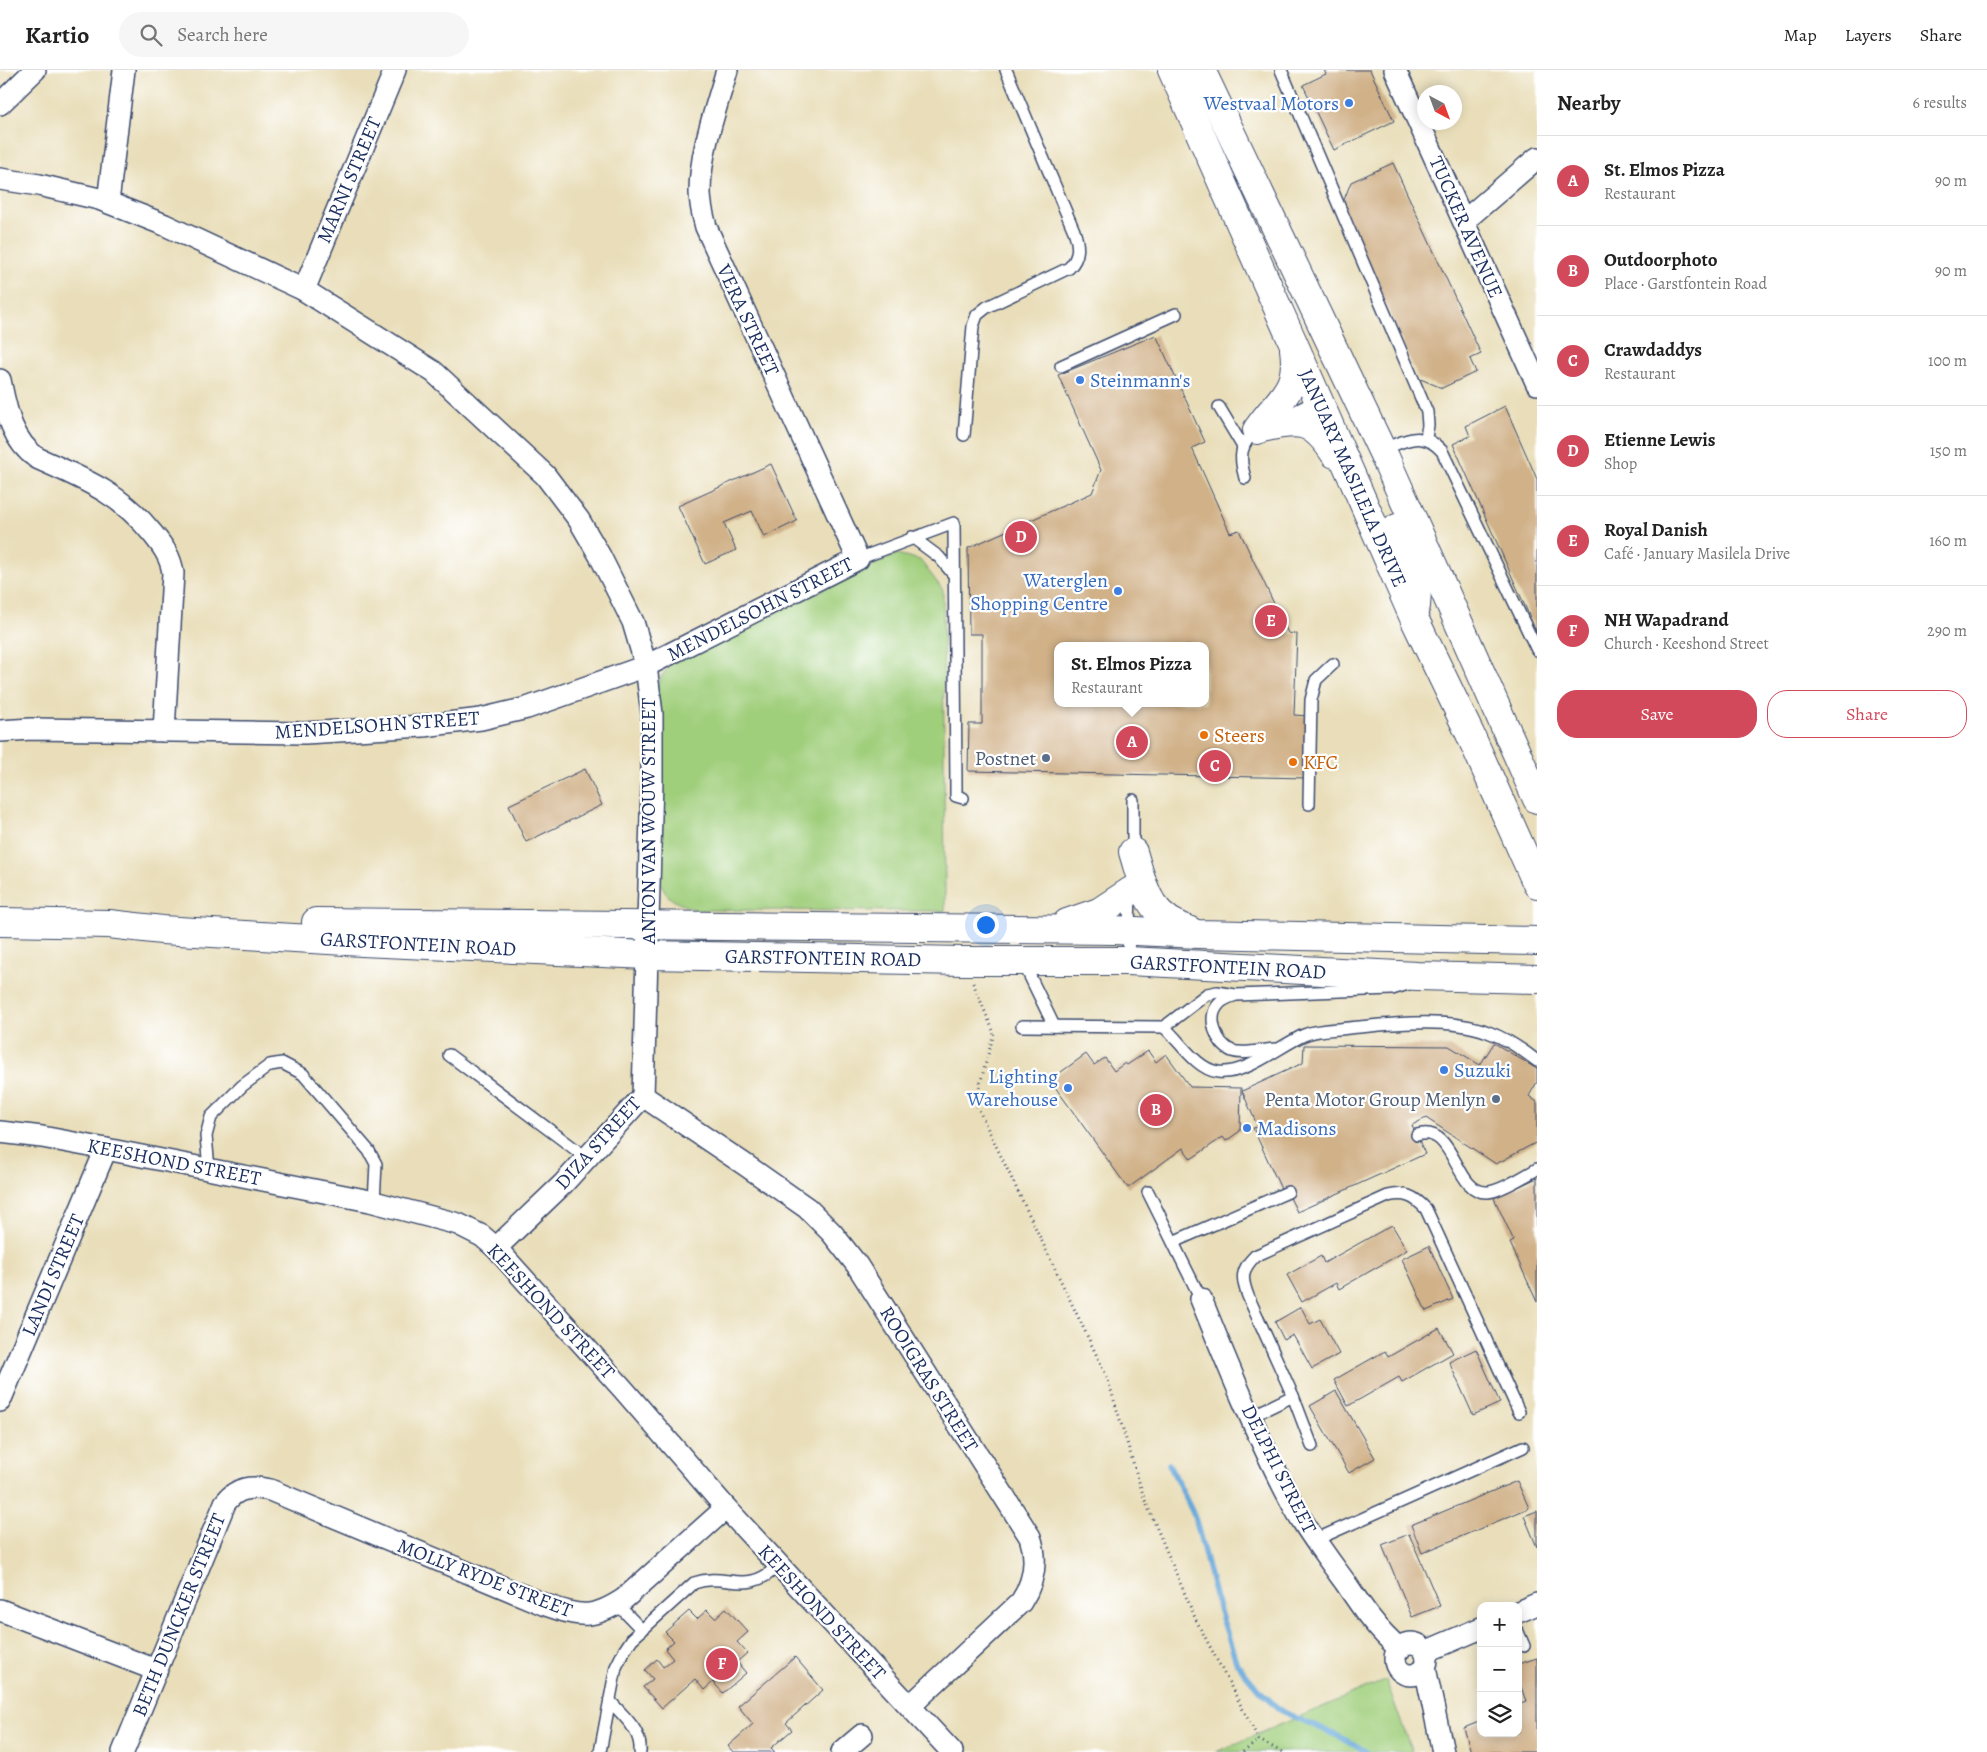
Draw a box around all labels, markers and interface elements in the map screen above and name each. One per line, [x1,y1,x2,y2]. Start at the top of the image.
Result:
search box [119,12,469,57]
text: Kartio [25,19,89,51]
icon: search [137,21,165,49]
text: Search here [177,22,268,48]
text: Map [1784,23,1817,47]
text: Layers [1845,23,1892,47]
text: Share [1920,23,1962,47]
north arrow [1417,85,1462,130]
text: Nearby [1557,89,1620,117]
place label: Westvaal Motors [1202,90,1339,117]
text: 6 results [1913,92,1967,114]
marker: Westvaal Motors [1343,97,1355,109]
street label: MARNI STREET [310,113,388,247]
street label: TUCKER AVENUE [1423,152,1509,302]
text: St. Elmos Pizza [1604,157,1725,183]
text: A [1568,170,1578,192]
text: 90 m [1935,170,1967,192]
text: Restaurant [1604,183,1676,205]
text: Outdoorphoto [1604,247,1718,273]
street label: VERA STREET [710,259,786,380]
text: B [1568,260,1578,282]
text: 90 m [1935,260,1967,282]
text: Place · Garstfontein Road [1604,273,1767,295]
text: Crawdaddys [1604,337,1702,363]
text: C [1568,350,1578,372]
text: 100 m [1928,350,1967,372]
text: Restaurant [1604,363,1676,385]
street label: JANUARY MASILELA DRIVE [1293,365,1413,591]
place label: Steinmann's [1090,367,1191,394]
marker: Steinmann's [1074,374,1086,386]
text: Etienne Lewis [1604,427,1716,453]
text: D [1567,440,1579,462]
text: 150 m [1930,440,1967,462]
text: Shop [1604,453,1637,475]
text: Royal Danish [1604,517,1708,543]
pin: D [1005,518,1037,556]
text: E [1568,530,1578,552]
text: 160 m [1929,530,1967,552]
text: Café · January Masilela Drive [1604,543,1790,565]
street label: MENDELSOHN STREET [662,550,858,668]
place label: Waterglen Shopping Centre [970,567,1108,617]
marker: Waterglen Shopping Centre [1112,585,1124,597]
pin: E [1255,602,1287,640]
text: NH Wapadrand [1604,607,1729,633]
text: F [1569,620,1577,642]
text: 290 m [1927,620,1967,642]
text: Church · Keeshond Street [1604,633,1769,655]
popup [1054,642,1209,707]
text: St. Elmos Pizza [1071,651,1192,677]
text: Restaurant [1071,677,1143,699]
button: Save [1557,690,1757,738]
button: Share [1767,690,1967,738]
street label: ANTON VAN WOUW STREET [635,698,662,945]
street label: MENDELSOHN STREET [274,704,480,746]
place label: Steers [1214,722,1265,749]
pin: A [1116,723,1148,761]
marker: Steers [1198,729,1210,741]
place label: Postnet [975,745,1036,772]
pin: C [1199,747,1231,785]
place label: KFC [1303,749,1338,776]
marker: Postnet [1040,752,1052,764]
marker: KFC [1287,756,1299,768]
your location [973,912,999,938]
street label: GARSTFONTEIN ROAD [319,925,517,963]
street label: GARSTFONTEIN ROAD [725,943,921,973]
street label: GARSTFONTEIN ROAD [1129,948,1327,986]
place label: Suzuki [1454,1057,1511,1084]
place label: Lighting Warehouse [966,1063,1058,1113]
marker: Suzuki [1438,1064,1450,1076]
marker: Lighting Warehouse [1062,1082,1074,1094]
place label: Penta Motor Group Menlyn [1264,1086,1486,1113]
street label: DIZA STREET [549,1091,647,1195]
pin: B [1140,1091,1172,1129]
marker: Penta Motor Group Menlyn [1490,1093,1502,1105]
place label: Madisons [1257,1115,1336,1142]
marker: Madisons [1241,1122,1253,1134]
street label: KEESHOND STREET [85,1132,263,1192]
street label: LANDI STREET [15,1210,91,1340]
street label: KEESHOND STREET [481,1237,621,1385]
street label: ROOIGRAS STREET [873,1301,985,1457]
street label: DELPHI STREET [1235,1400,1323,1538]
street label: BETH DUNCKER STREET [126,1509,232,1721]
street label: MOLLY RYDE STREET [394,1532,577,1624]
street label: KEESHOND STREET [752,1538,892,1686]
map controls [1477,1602,1522,1737]
button: + [1477,1602,1522,1647]
pin: F [706,1645,738,1683]
button: − [1477,1647,1522,1692]
button: layers [1477,1692,1522,1737]

